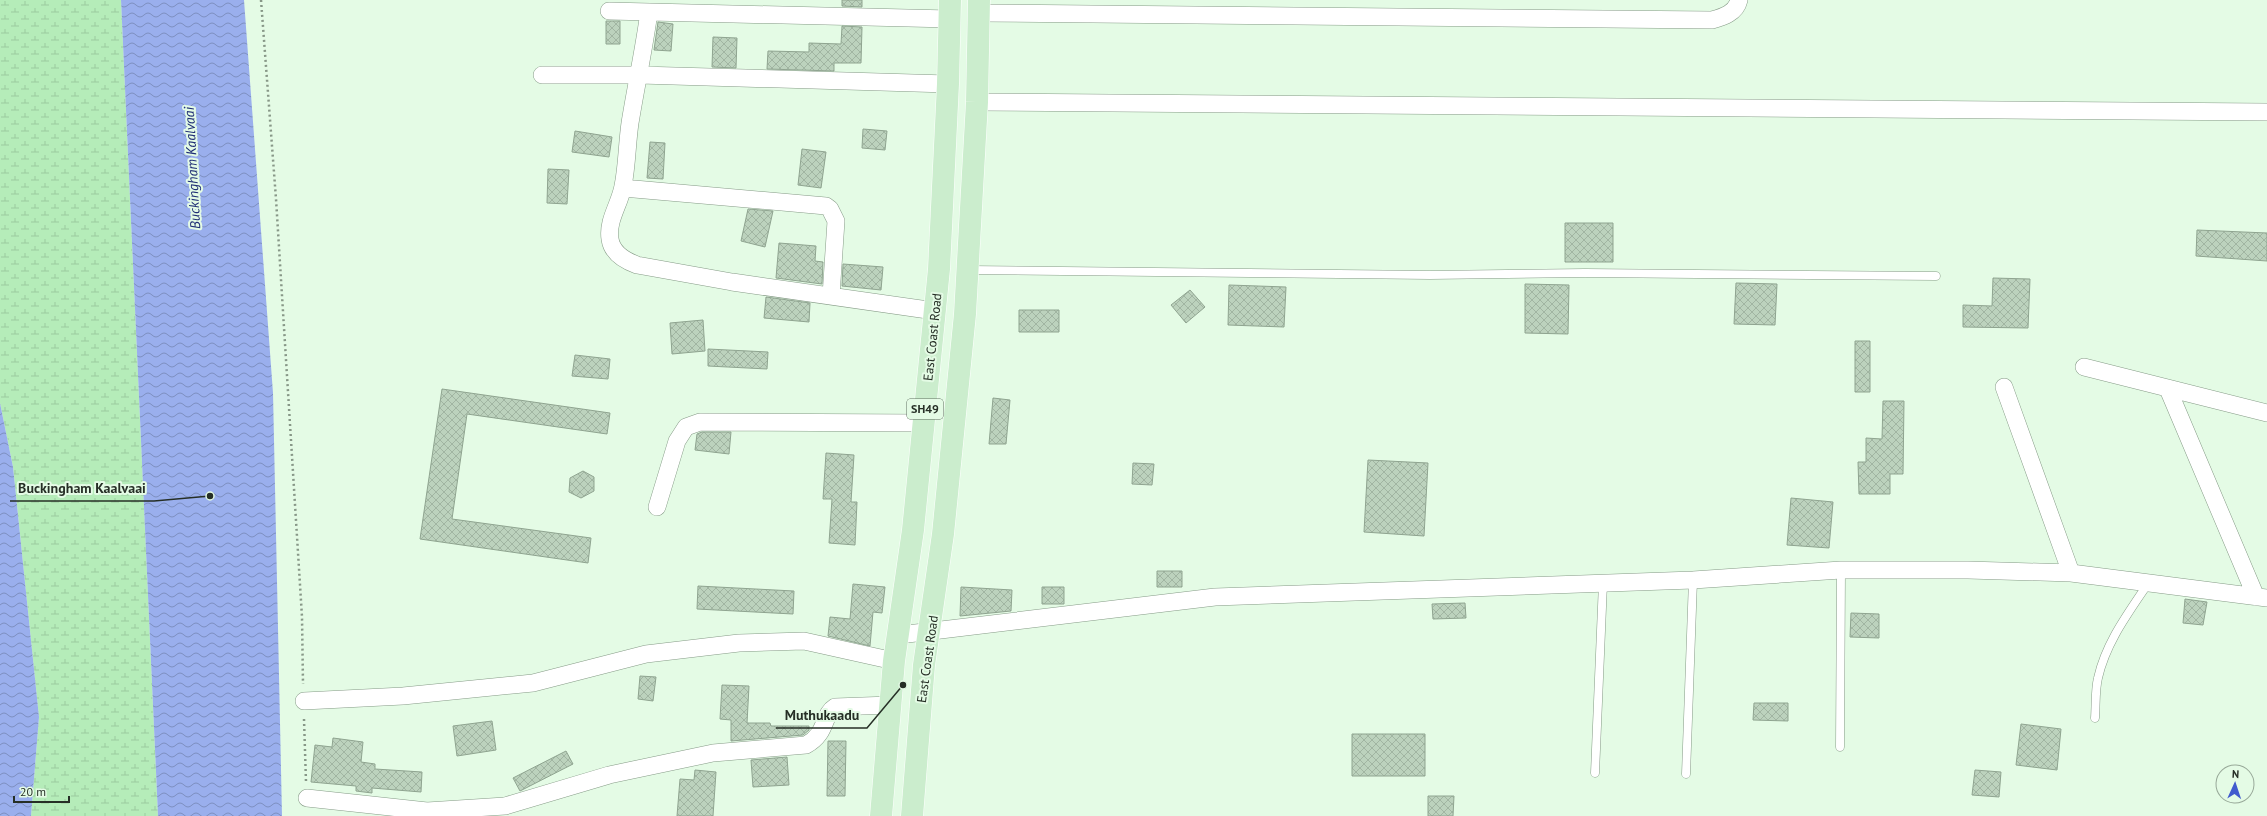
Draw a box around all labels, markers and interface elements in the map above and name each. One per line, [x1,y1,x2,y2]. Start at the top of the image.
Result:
water label: Buckingham Kaalvaai [180,106,204,229]
street label: East Coast Road [919,292,946,382]
road number: SH49 [907,399,943,419]
callout: Buckingham Kaalvaai [10,475,154,501]
text: Buckingham Kaalvaai [18,479,146,497]
street label: East Coast Road [913,614,942,704]
callout: Muthukaadu [776,702,867,728]
text: Muthukaadu [785,706,859,724]
north arrow [2215,764,2255,804]
text: N [2232,767,2240,781]
scale bar [14,778,69,804]
text: 20 m [20,784,46,799]

